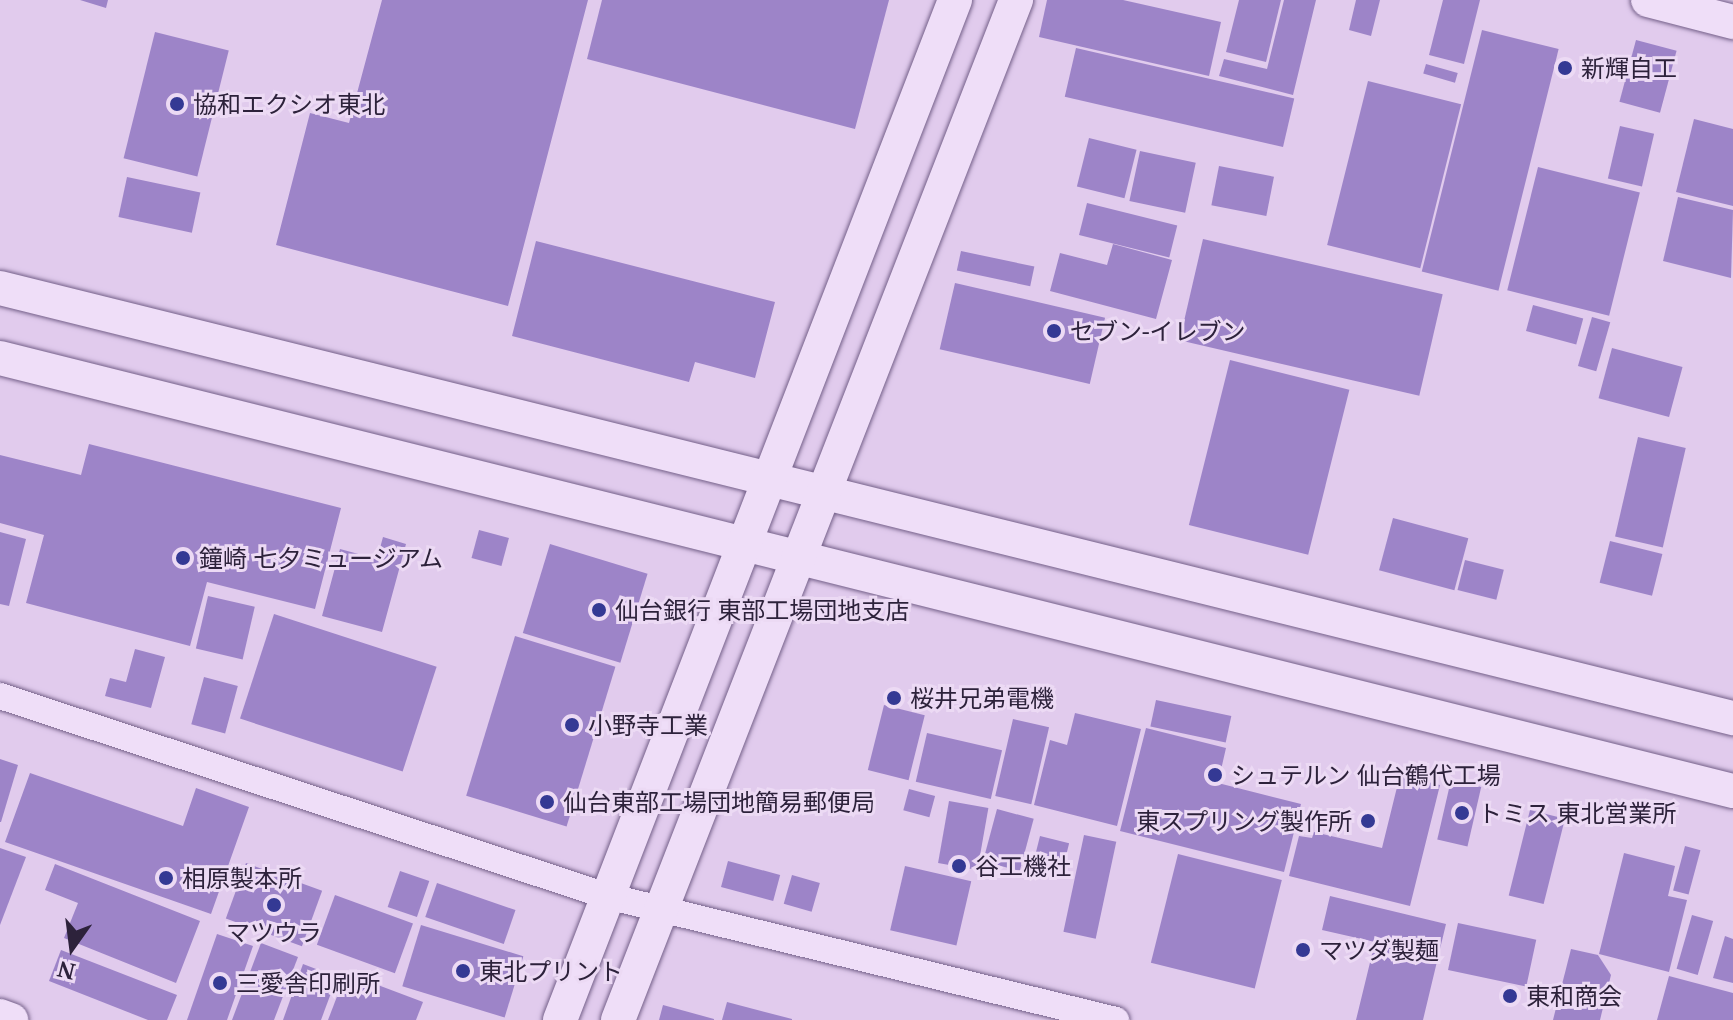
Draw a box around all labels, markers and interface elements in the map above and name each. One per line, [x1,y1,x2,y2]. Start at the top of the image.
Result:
place label: 新輝自工 [1581,54,1677,82]
marker: 新輝自工 [1556,59,1574,77]
place label: 協和エクシオ東北 [193,90,385,118]
marker: 協和エクシオ東北 [168,95,186,113]
place label: セブン-イレブン [1070,317,1245,345]
marker: セブン-イレブン [1045,322,1063,340]
place label: 鐘崎 七夕ミュージアム [199,544,445,572]
marker: 鐘崎 七夕ミュージアム [174,549,192,567]
place label: 仙台銀行 東部工場団地支店 [615,596,909,624]
marker: 仙台銀行 東部工場団地支店 [590,601,608,619]
place label: 桜井兄弟電機 [910,684,1054,712]
marker: 桜井兄弟電機 [885,689,903,707]
place label: 小野寺工業 [588,711,708,739]
marker: 小野寺工業 [563,716,581,734]
place label: シュテルン 仙台鶴代工場 [1231,761,1501,789]
marker: シュテルン 仙台鶴代工場 [1206,766,1224,784]
place label: 仙台東部工場団地簡易郵便局 [563,788,875,816]
marker: 仙台東部工場団地簡易郵便局 [538,793,556,811]
place label: トミス 東北営業所 [1478,799,1676,827]
marker: トミス 東北営業所 [1453,804,1471,822]
place label: 東スプリング製作所 [1136,807,1352,835]
marker: 東スプリング製作所 [1359,812,1377,830]
place label: 谷工機社 [975,852,1071,880]
marker: 谷工機社 [950,857,968,875]
place label: 相原製本所 [182,864,302,892]
marker: 相原製本所 [157,869,175,887]
marker: マツウラ [265,896,283,914]
north arrow [32,908,112,988]
place label: マツウラ [226,918,322,946]
place label: マツダ製麺 [1319,936,1439,964]
marker: マツダ製麺 [1294,941,1312,959]
text: N [54,955,78,988]
place label: 東北プリント [479,957,623,985]
marker: 東北プリント [454,962,472,980]
place label: 三愛舎印刷所 [236,969,380,997]
marker: 三愛舎印刷所 [211,974,229,992]
place label: 東和商会 [1526,982,1622,1010]
marker: 東和商会 [1501,987,1519,1005]

